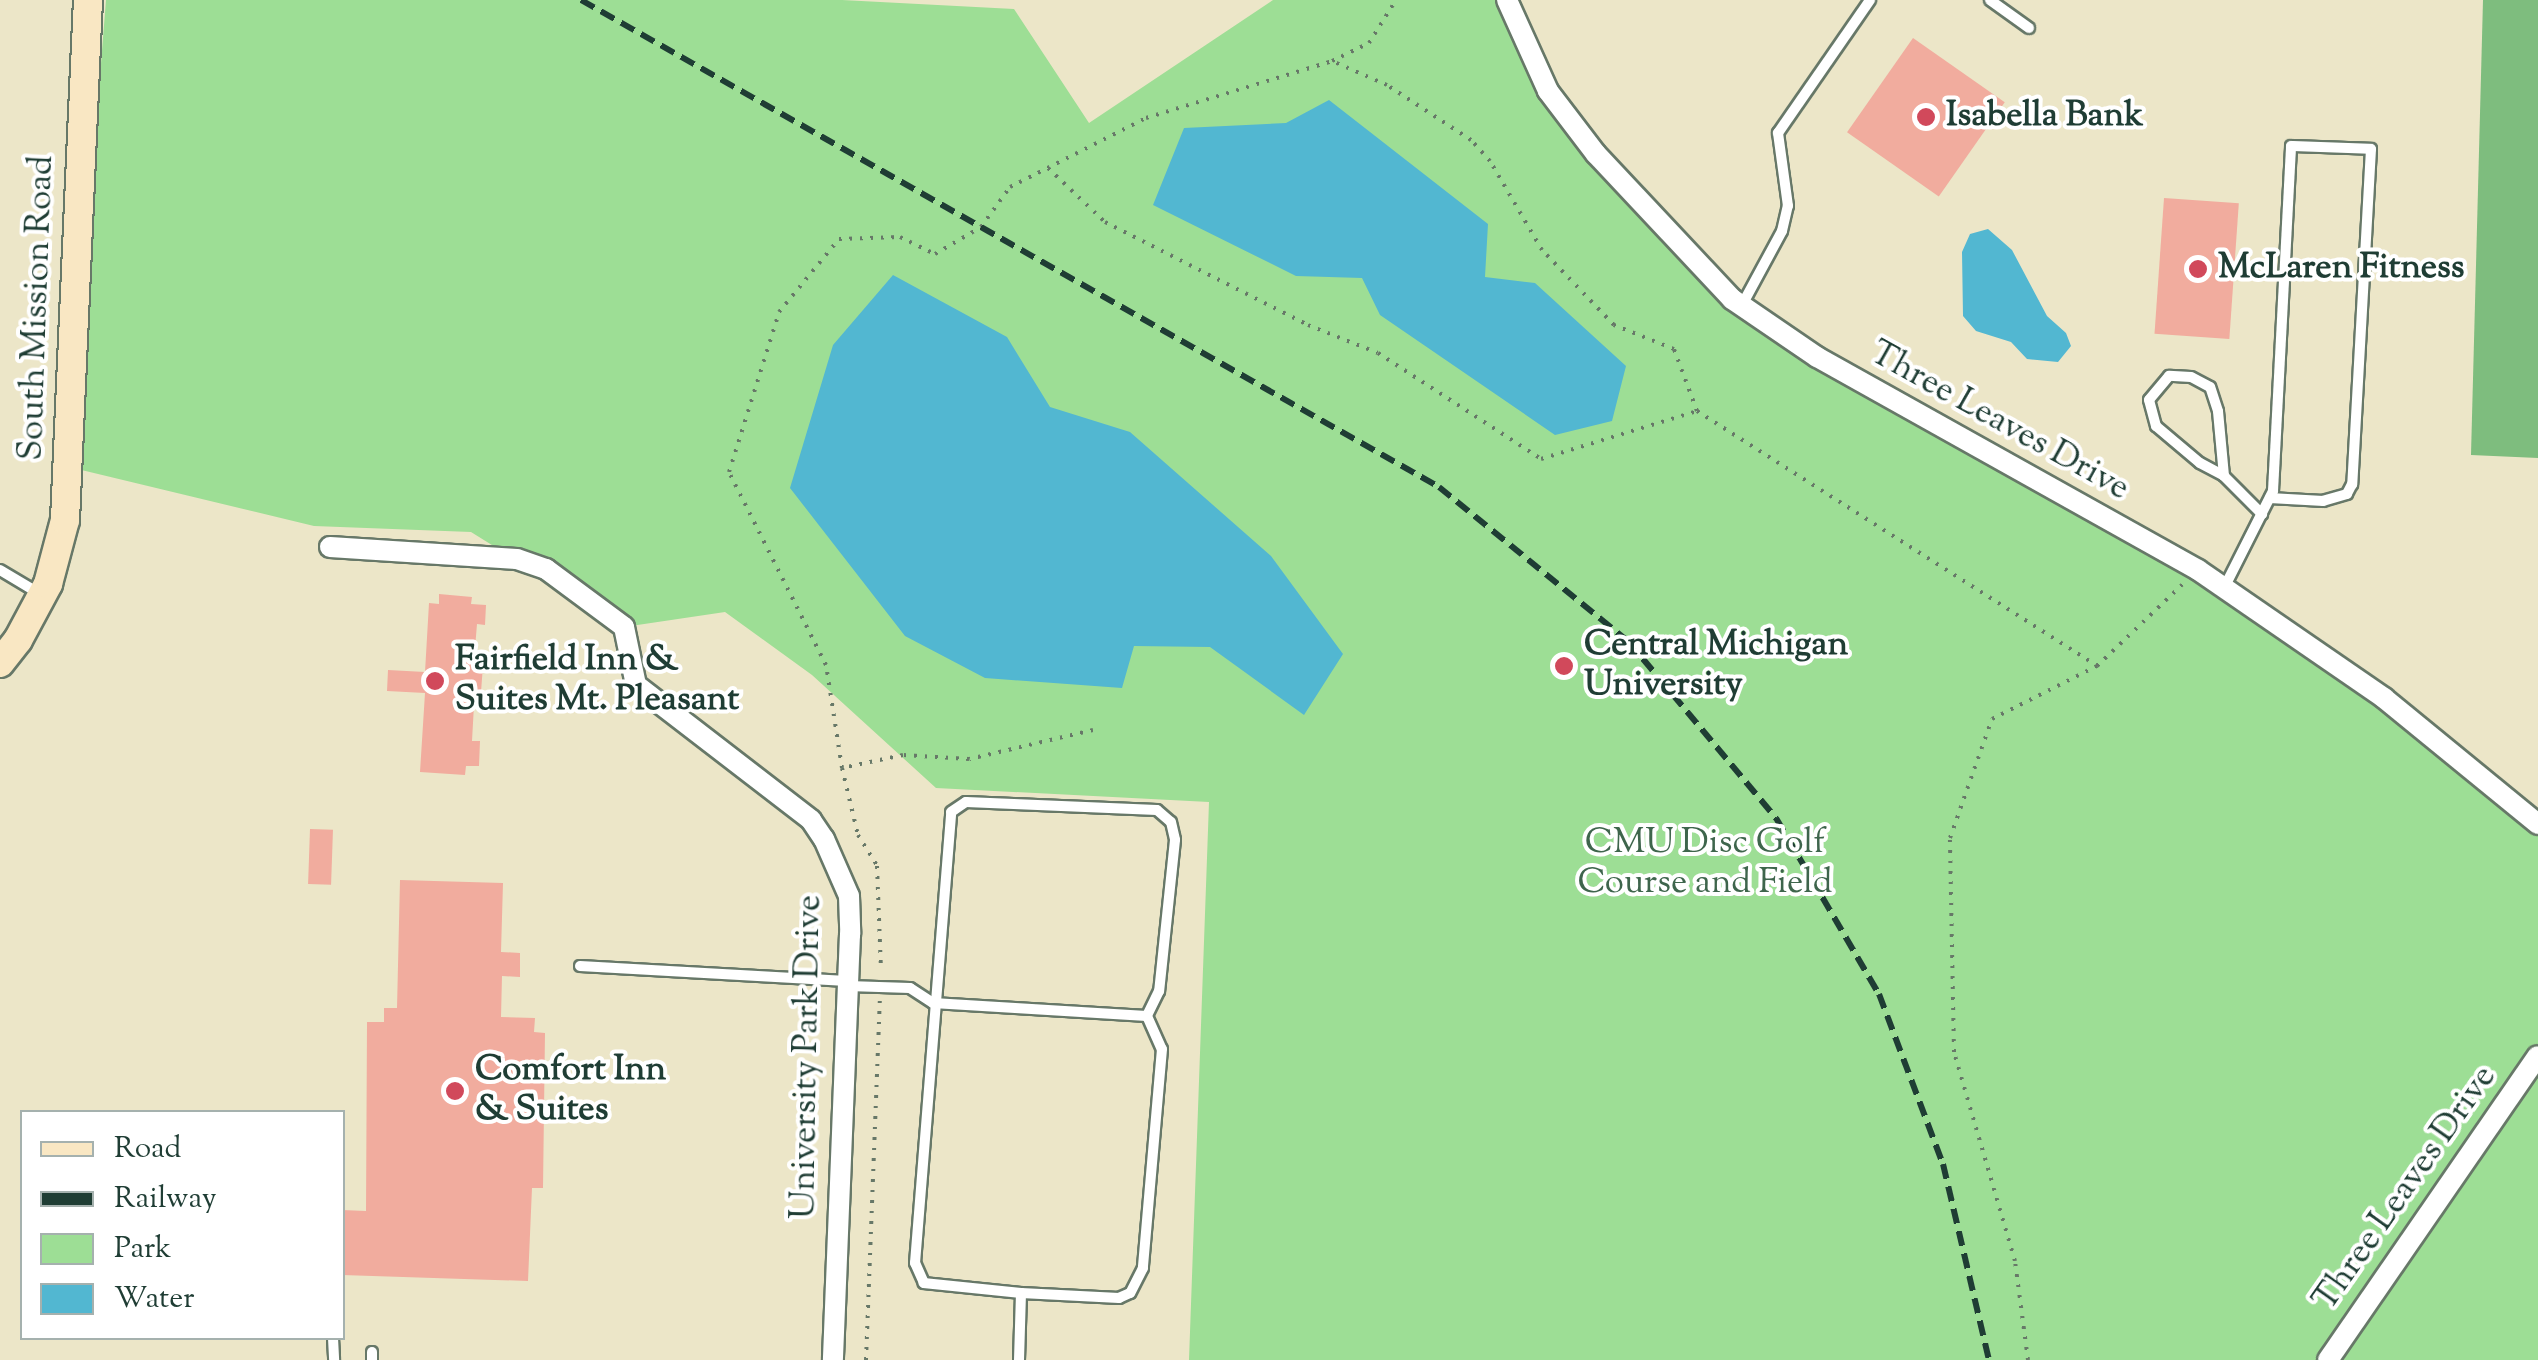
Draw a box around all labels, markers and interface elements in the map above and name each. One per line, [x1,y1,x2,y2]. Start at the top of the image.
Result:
place label: Isabella Bank [1946,96,2143,138]
marker: Isabella Bank [1915,106,1937,128]
street label: South Mission Road [12,155,64,461]
place label: McLaren Fitness [2218,248,2465,290]
marker: McLaren Fitness [2187,258,2209,280]
street label: Three Leaves Drive [1862,333,2136,511]
place label: Central Michigan University [1584,625,1848,707]
place label: Fairfield Inn & Suites Mt. Pleasant [455,640,739,722]
marker: Central Michigan University [1553,655,1575,677]
marker: Fairfield Inn & Suites Mt. Pleasant [424,670,446,692]
park label: CMU Disc Golf Course and Field [1578,823,1832,905]
street label: University Park Drive [784,894,832,1220]
place label: Comfort Inn & Suites [475,1050,666,1132]
street label: Three Leaves Drive [2306,1058,2506,1320]
marker: Comfort Inn & Suites [444,1080,466,1102]
legend [20,1110,345,1340]
text: Road [114,1128,181,1171]
text: Railway [114,1178,217,1221]
text: Park [114,1228,171,1271]
text: Water [114,1278,195,1321]

